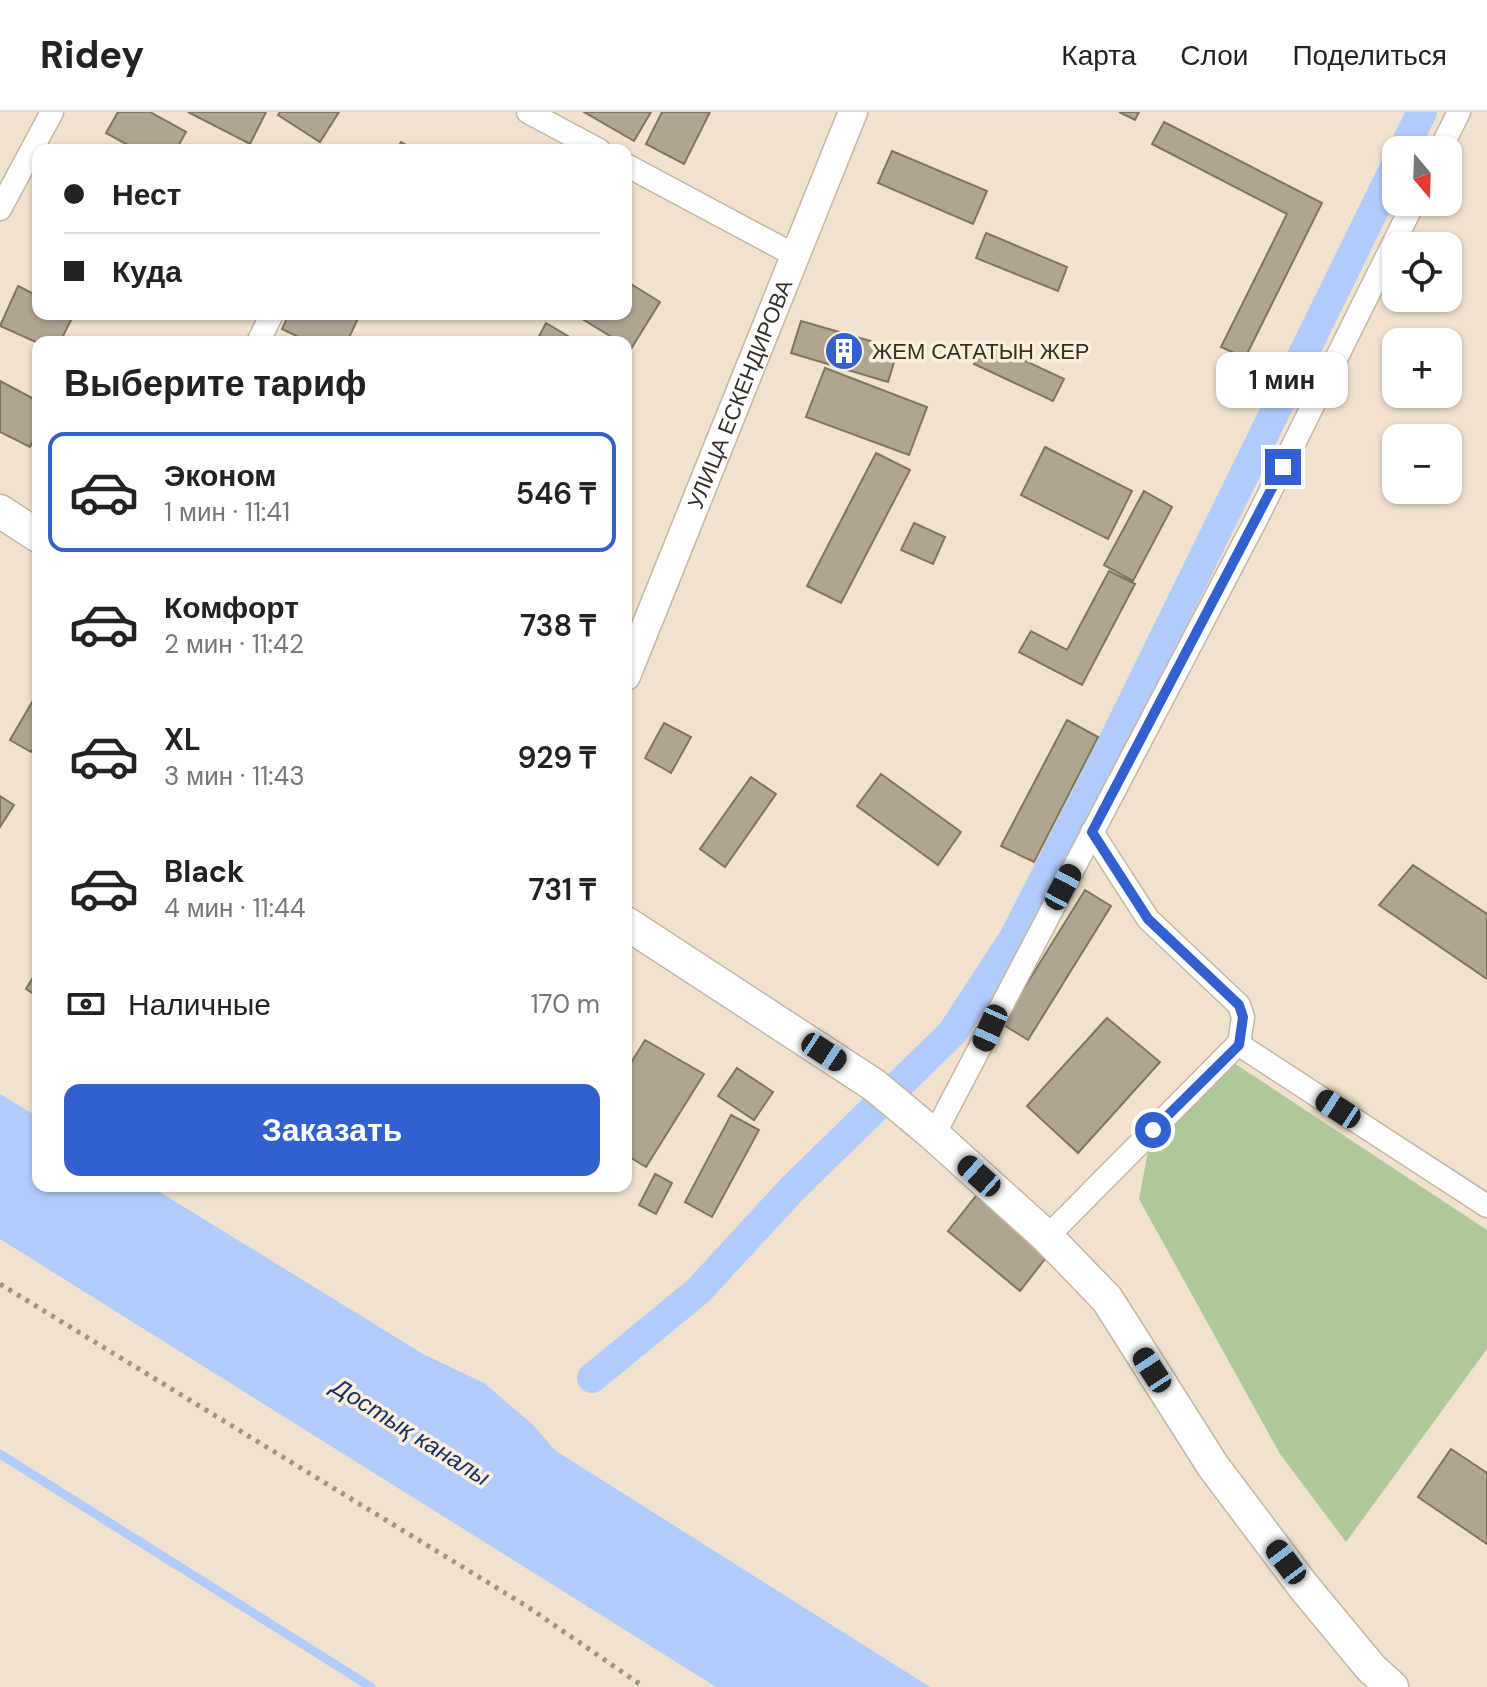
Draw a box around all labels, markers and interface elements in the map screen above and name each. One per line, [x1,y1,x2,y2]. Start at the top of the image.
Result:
text: Ridey [40,30,144,80]
text: Карта [1061,37,1136,74]
text: Слои [1180,37,1248,74]
text: Поделиться [1292,37,1447,74]
north arrow [1382,136,1462,216]
map controls [1382,136,1462,504]
text: Нест [112,175,181,214]
button: locate [1382,232,1462,312]
text: Куда [112,252,182,291]
street label: УЛИЦА ЕСКЕНДИРОВА [681,275,799,513]
button: + [1382,328,1462,408]
building icon: ЖЕМ САТАТЫН ЖЕР [823,330,865,372]
place label: ЖЕМ САТАТЫН ЖЕР [872,337,1090,366]
callout: 1 мин [1217,351,1349,407]
text: Выберите тариф [64,360,367,407]
text: 1 мин [1249,363,1315,397]
button: − [1382,424,1462,504]
route end [1265,449,1301,485]
icon: car [68,456,140,528]
text: Эконом [164,456,277,495]
text: 546 ₸ [516,474,596,513]
text: 1 мин · 11:41 [164,495,290,529]
icon: car [68,588,140,660]
text: Комфорт [164,588,299,627]
text: 738 ₸ [520,606,596,645]
text: 2 мин · 11:42 [164,627,304,661]
icon: car [68,720,140,792]
text: XL [164,720,201,759]
text: 929 ₸ [517,738,596,777]
text: 3 мин · 11:43 [164,759,305,793]
icon: car [68,852,140,924]
text: Black [164,852,244,891]
car [1041,860,1085,914]
text: 731 ₸ [529,870,596,909]
text: 4 мин · 11:44 [164,891,305,925]
icon: cash [64,982,108,1026]
text: Наличные [128,985,271,1024]
text: 170 m [531,987,600,1021]
car [969,1001,1011,1055]
car [797,1029,851,1075]
button: Заказать [64,1084,600,1176]
car [1311,1086,1365,1132]
route start [1135,1112,1171,1148]
car [953,1151,1005,1201]
car [1129,1343,1175,1397]
water label: Достық каналы [324,1369,496,1493]
car [1262,1536,1310,1588]

